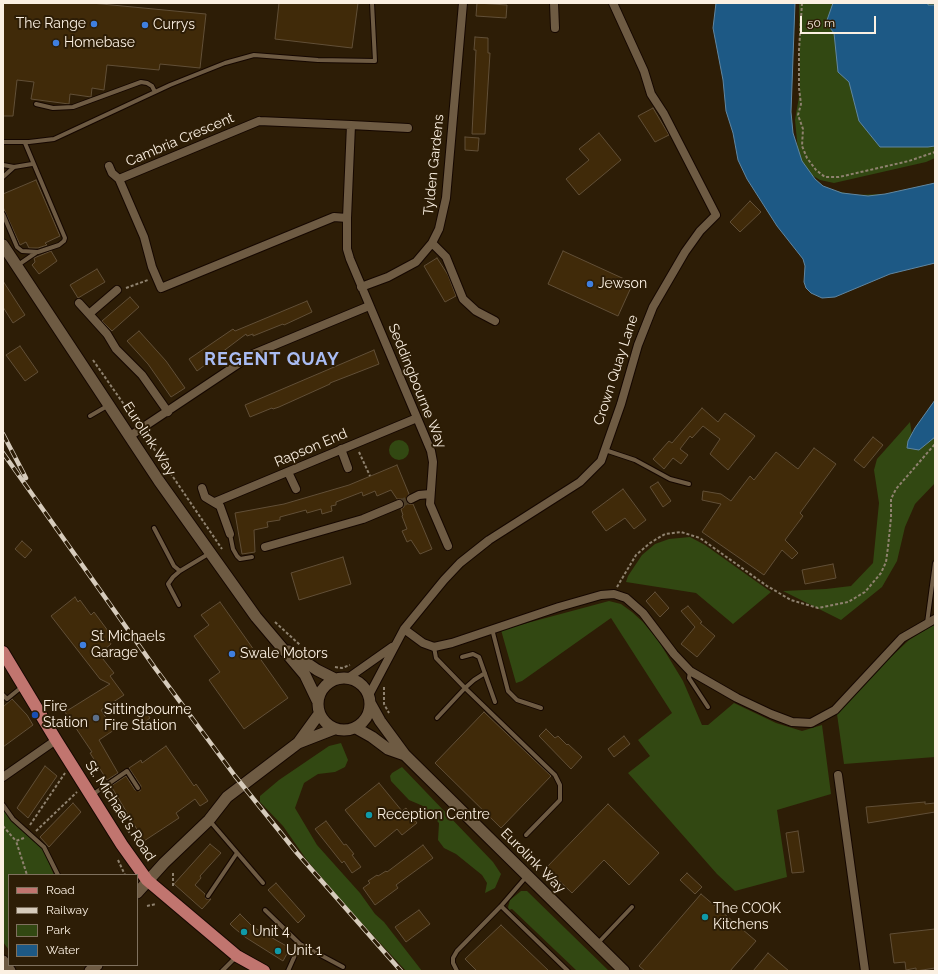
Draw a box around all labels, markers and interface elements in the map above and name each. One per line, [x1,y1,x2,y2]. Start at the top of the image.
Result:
scale bar [802,8,878,34]
place label: The Range [16,16,86,32]
text: 50 m [807,16,835,30]
place label: Currys [153,17,195,33]
marker: The Range [89,19,99,29]
marker: Currys [140,20,150,30]
place label: Homebase [64,35,135,51]
marker: Homebase [51,38,61,48]
street label: Cambria Crescent [123,110,237,170]
street label: Tylden Gardens [420,114,448,216]
place label: Jewson [598,276,647,292]
marker: Jewson [585,279,595,289]
street label: Crown Quay Lane [590,313,642,427]
street label: Seddingbourne Way [384,321,450,451]
district label: REGENT QUAY [204,349,340,371]
street label: Eurolink Way [119,399,179,479]
street label: Rapson End [272,425,350,471]
place label: St Michaels Garage [91,629,165,662]
marker: St Michaels Garage [78,640,88,650]
place label: Swale Motors [240,646,328,662]
marker: Swale Motors [227,649,237,659]
place label: Fire Station [43,699,88,732]
place label: Sittingbourne Fire Station [104,702,191,734]
marker: Fire Station [30,710,40,720]
marker: Sittingbourne Fire Station [91,713,101,723]
street label: St. Michael's Road [81,758,159,864]
place label: Reception Centre [377,807,490,823]
marker: Reception Centre [364,810,374,820]
street label: Eurolink Way [497,825,569,897]
legend [8,874,138,966]
text: Road [46,883,75,897]
place label: The COOK Kitchens [713,901,781,934]
text: Railway [46,903,88,917]
marker: The COOK Kitchens [700,912,710,922]
text: Park [46,923,71,937]
place label: Unit 4 [252,924,290,940]
marker: Unit 4 [239,927,249,937]
text: Water [46,943,80,957]
place label: Unit 1 [286,943,322,959]
marker: Unit 1 [273,946,283,956]

